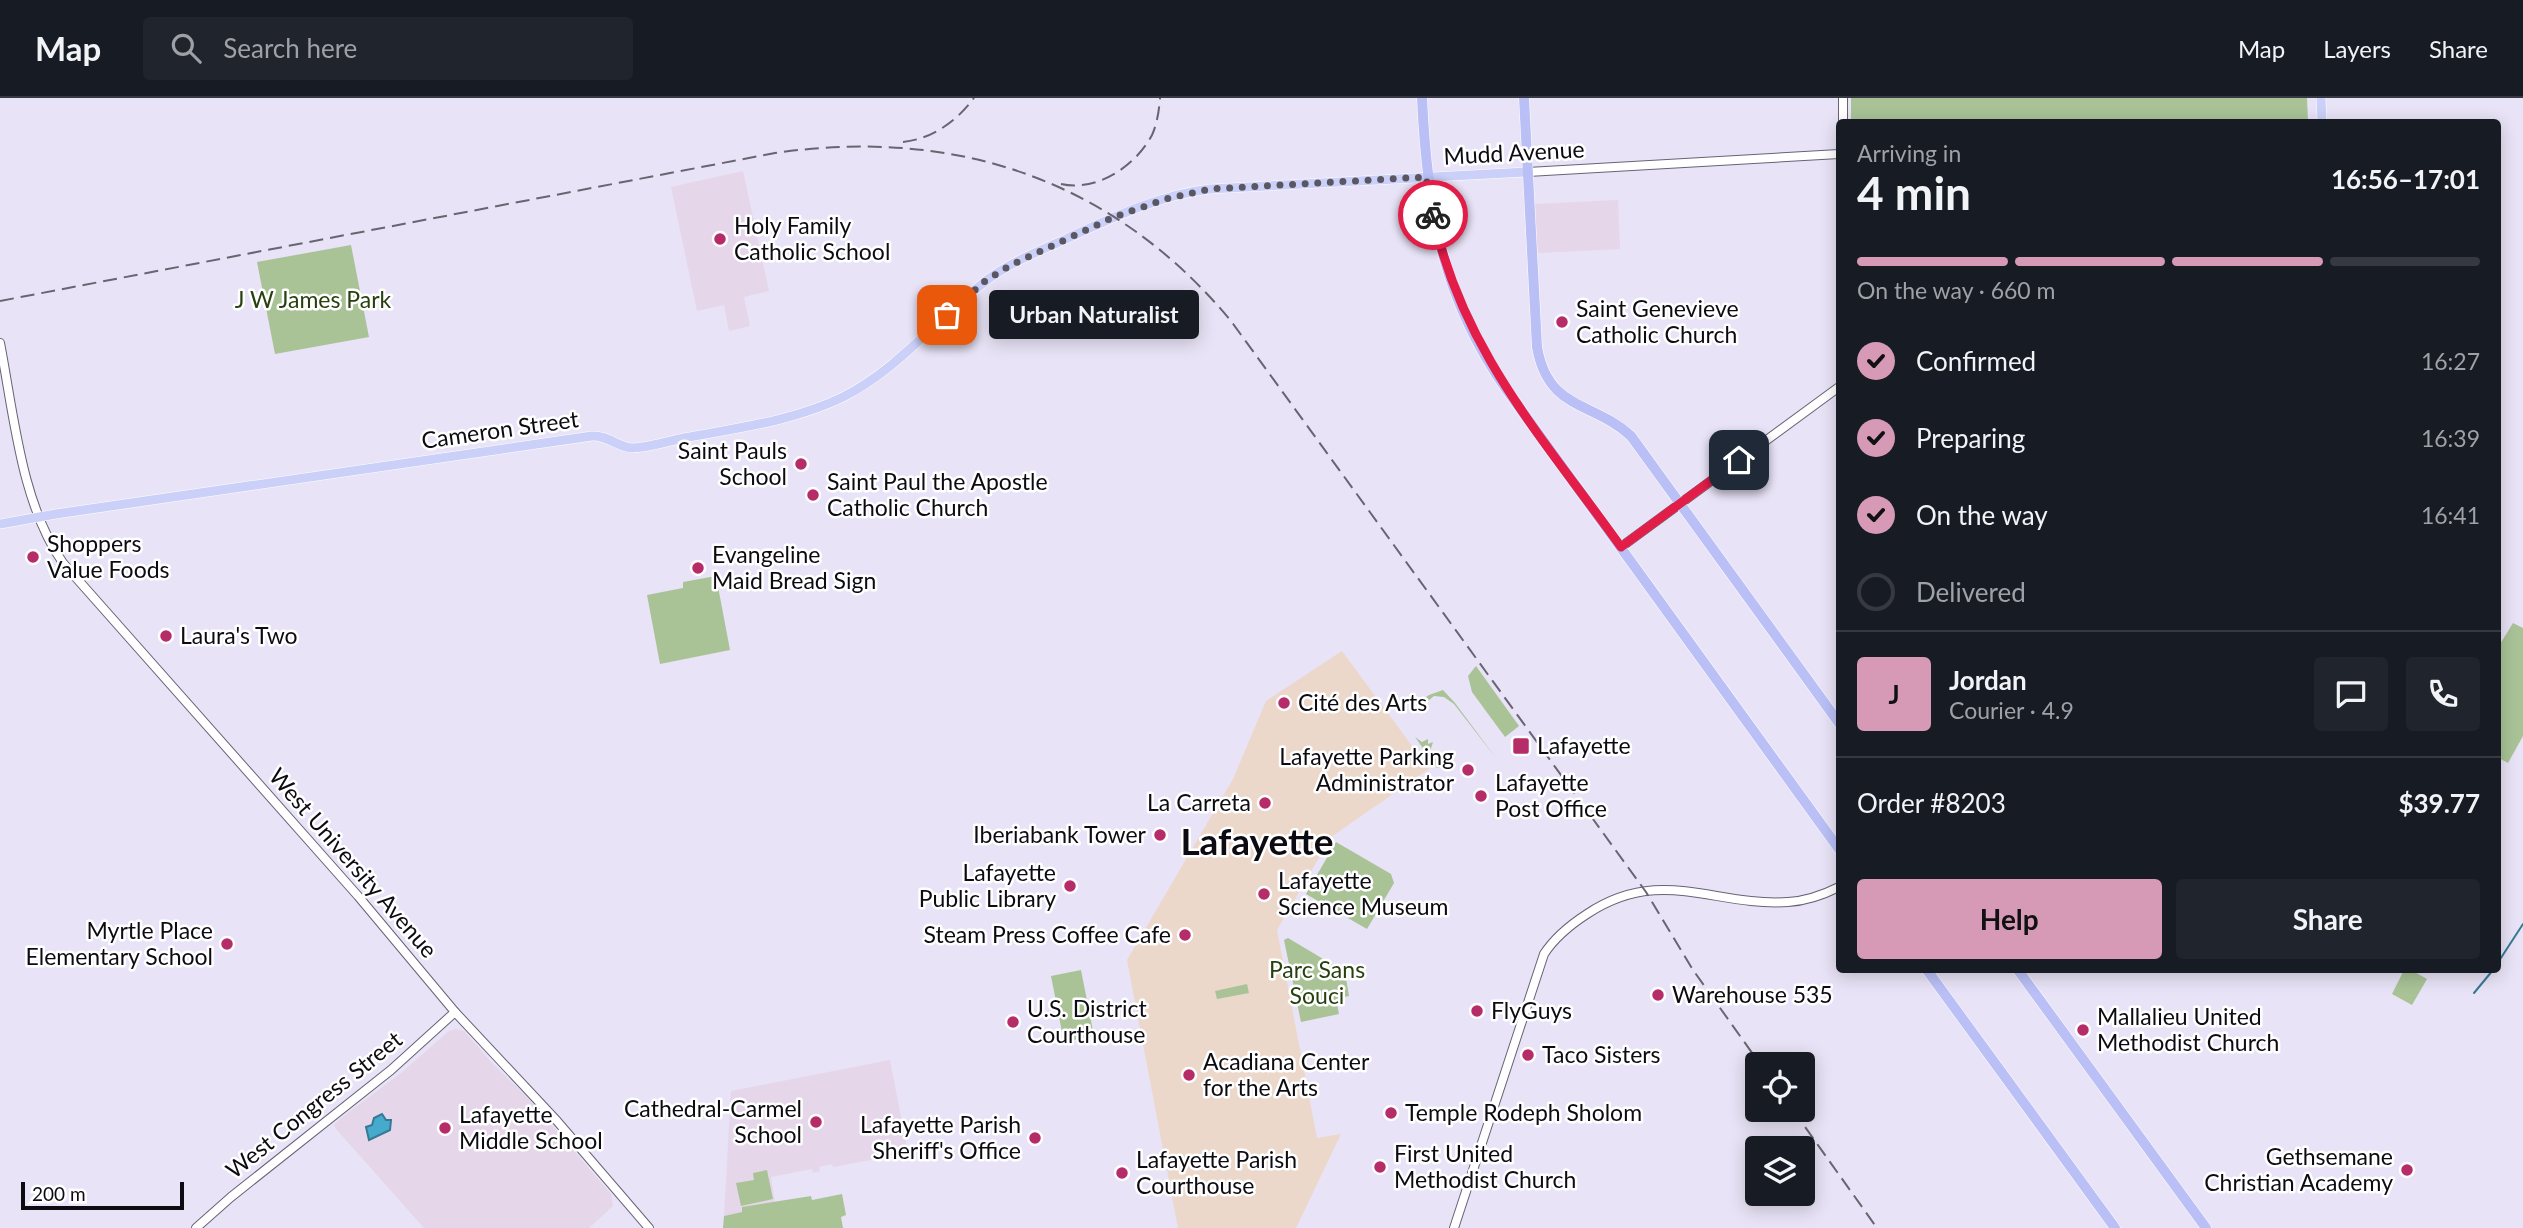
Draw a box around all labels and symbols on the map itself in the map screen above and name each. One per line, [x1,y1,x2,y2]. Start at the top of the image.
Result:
street label: Mudd Avenue [1443,134,1585,170]
courier [1398,180,1468,250]
place label: Holy Family Catholic School [734,211,890,265]
marker: Holy Family Catholic School [712,231,728,247]
park label: J W James Park [235,285,392,313]
pin [917,285,977,345]
callout: Urban Naturalist [989,290,1199,340]
place label: Saint Genevieve Catholic Church [1576,294,1739,348]
marker: Saint Genevieve Catholic Church [1554,314,1570,330]
street label: Cameron Street [420,404,581,454]
pin [1709,430,1769,490]
place label: Saint Pauls School [678,436,787,490]
marker: Saint Pauls School [793,456,809,472]
place label: Saint Paul the Apostle Catholic Church [827,467,1048,521]
marker: Saint Paul the Apostle Catholic Church [805,487,821,503]
place label: Shoppers Value Foods [47,529,170,583]
place label: Evangeline Maid Bread Sign [712,540,876,594]
marker: Shoppers Value Foods [25,549,41,565]
marker: Evangeline Maid Bread Sign [690,560,706,576]
place label: Laura's Two [180,621,298,649]
marker: Laura's Two [158,628,174,644]
place label: Cité des Arts [1298,688,1427,716]
marker: Cité des Arts [1276,695,1292,711]
place label: Lafayette [1537,731,1631,759]
marker: Lafayette [1511,736,1531,756]
place label: Lafayette Parking Administrator [1279,742,1455,796]
street label: West University Avenue [264,762,444,963]
marker: Lafayette Parking Administrator [1460,762,1476,778]
place label: Lafayette Post Office [1495,768,1607,822]
place label: La Carreta [1147,788,1251,816]
marker: Lafayette Post Office [1473,788,1489,804]
marker: La Carreta [1257,795,1273,811]
district label: Lafayette [1180,818,1334,863]
place label: Iberiabank Tower [973,820,1147,848]
marker: Iberiabank Tower [1152,827,1168,843]
place label: Lafayette Public Library [919,858,1056,912]
place label: Lafayette Science Museum [1278,866,1449,920]
marker: Lafayette Public Library [1062,878,1078,894]
marker: Lafayette Science Museum [1256,886,1272,902]
place label: Myrtle Place Elementary School [26,916,213,970]
place label: Steam Press Coffee Cafe [924,920,1171,948]
marker: Steam Press Coffee Cafe [1177,927,1193,943]
marker: Myrtle Place Elementary School [219,936,235,952]
park label: Parc Sans Souci [1269,955,1365,1009]
place label: Warehouse 535 [1672,980,1833,1008]
marker: Warehouse 535 [1650,987,1666,1003]
place label: U.S. District Courthouse [1027,994,1148,1048]
place label: FlyGuys [1491,996,1572,1024]
place label: Mallalieu United Methodist Church [2097,1002,2279,1056]
marker: FlyGuys [1469,1003,1485,1019]
marker: U.S. District Courthouse [1005,1014,1021,1030]
marker: Mallalieu United Methodist Church [2075,1022,2091,1038]
street label: West Congress Street [220,1024,408,1184]
place label: Taco Sisters [1542,1040,1661,1068]
place label: Acadiana Center for the Arts [1203,1047,1370,1101]
marker: Taco Sisters [1520,1047,1536,1063]
marker: Acadiana Center for the Arts [1181,1067,1197,1083]
place label: Cathedral-Carmel School [624,1094,802,1148]
place label: Temple Rodeph Sholom [1405,1098,1642,1126]
place label: Lafayette Middle School [459,1100,603,1154]
marker: Temple Rodeph Sholom [1383,1105,1399,1121]
place label: Lafayette Parish Sheriff's Office [860,1110,1021,1164]
marker: Cathedral-Carmel School [808,1114,824,1130]
marker: Lafayette Middle School [437,1120,453,1136]
marker: Lafayette Parish Sheriff's Office [1027,1130,1043,1146]
place label: First United Methodist Church [1394,1139,1576,1193]
place label: Gethsemane Christian Academy [2204,1142,2393,1196]
place label: Lafayette Parish Courthouse [1136,1145,1297,1199]
marker: First United Methodist Church [1372,1159,1388,1175]
marker: Gethsemane Christian Academy [2399,1162,2415,1178]
marker: Lafayette Parish Courthouse [1114,1165,1130,1181]
scale bar [21,1179,184,1211]

